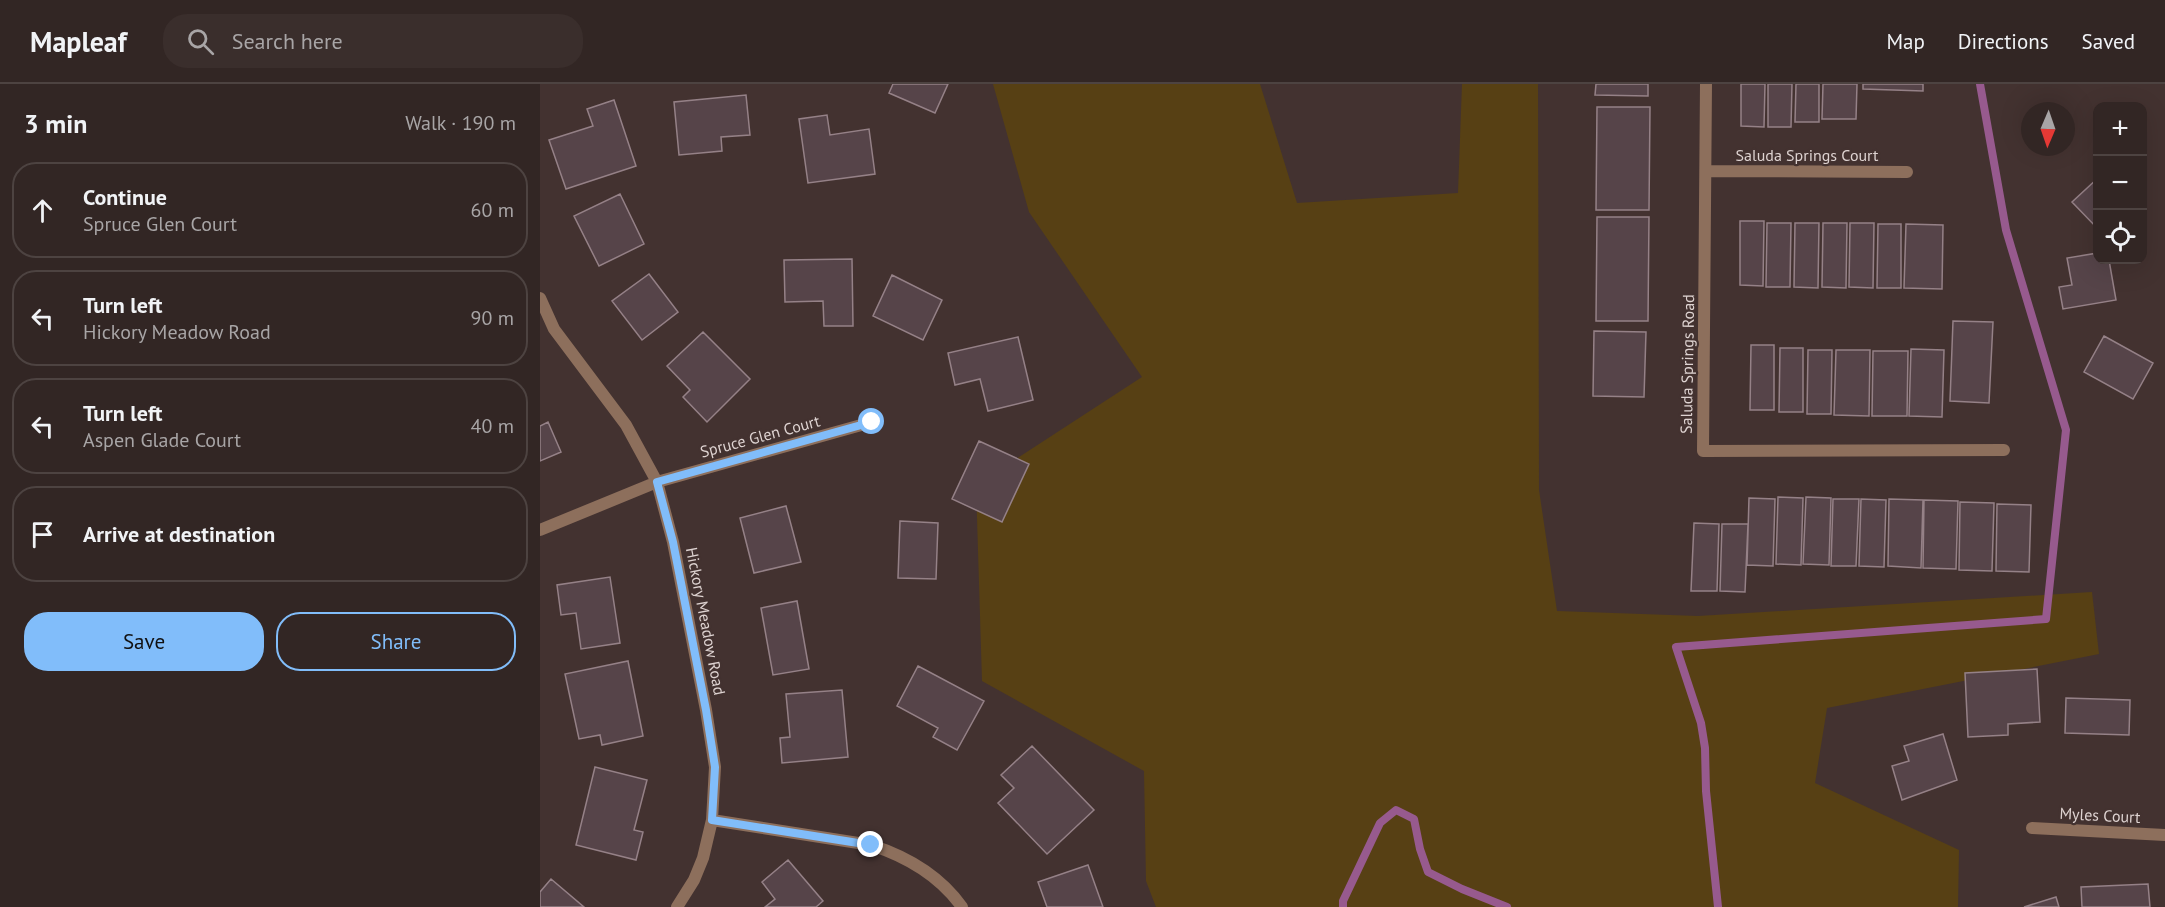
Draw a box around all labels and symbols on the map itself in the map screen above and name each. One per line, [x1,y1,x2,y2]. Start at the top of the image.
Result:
north arrow [2021,102,2075,156]
street label: Saluda Springs Court [1736,145,1879,165]
street label: Saluda Springs Road [1676,294,1698,434]
route start [858,408,884,434]
street label: Spruce Glen Court [698,410,823,462]
street label: Hickory Meadow Road [682,545,730,697]
street label: Myles Court [2059,803,2142,827]
route end [857,831,883,857]

